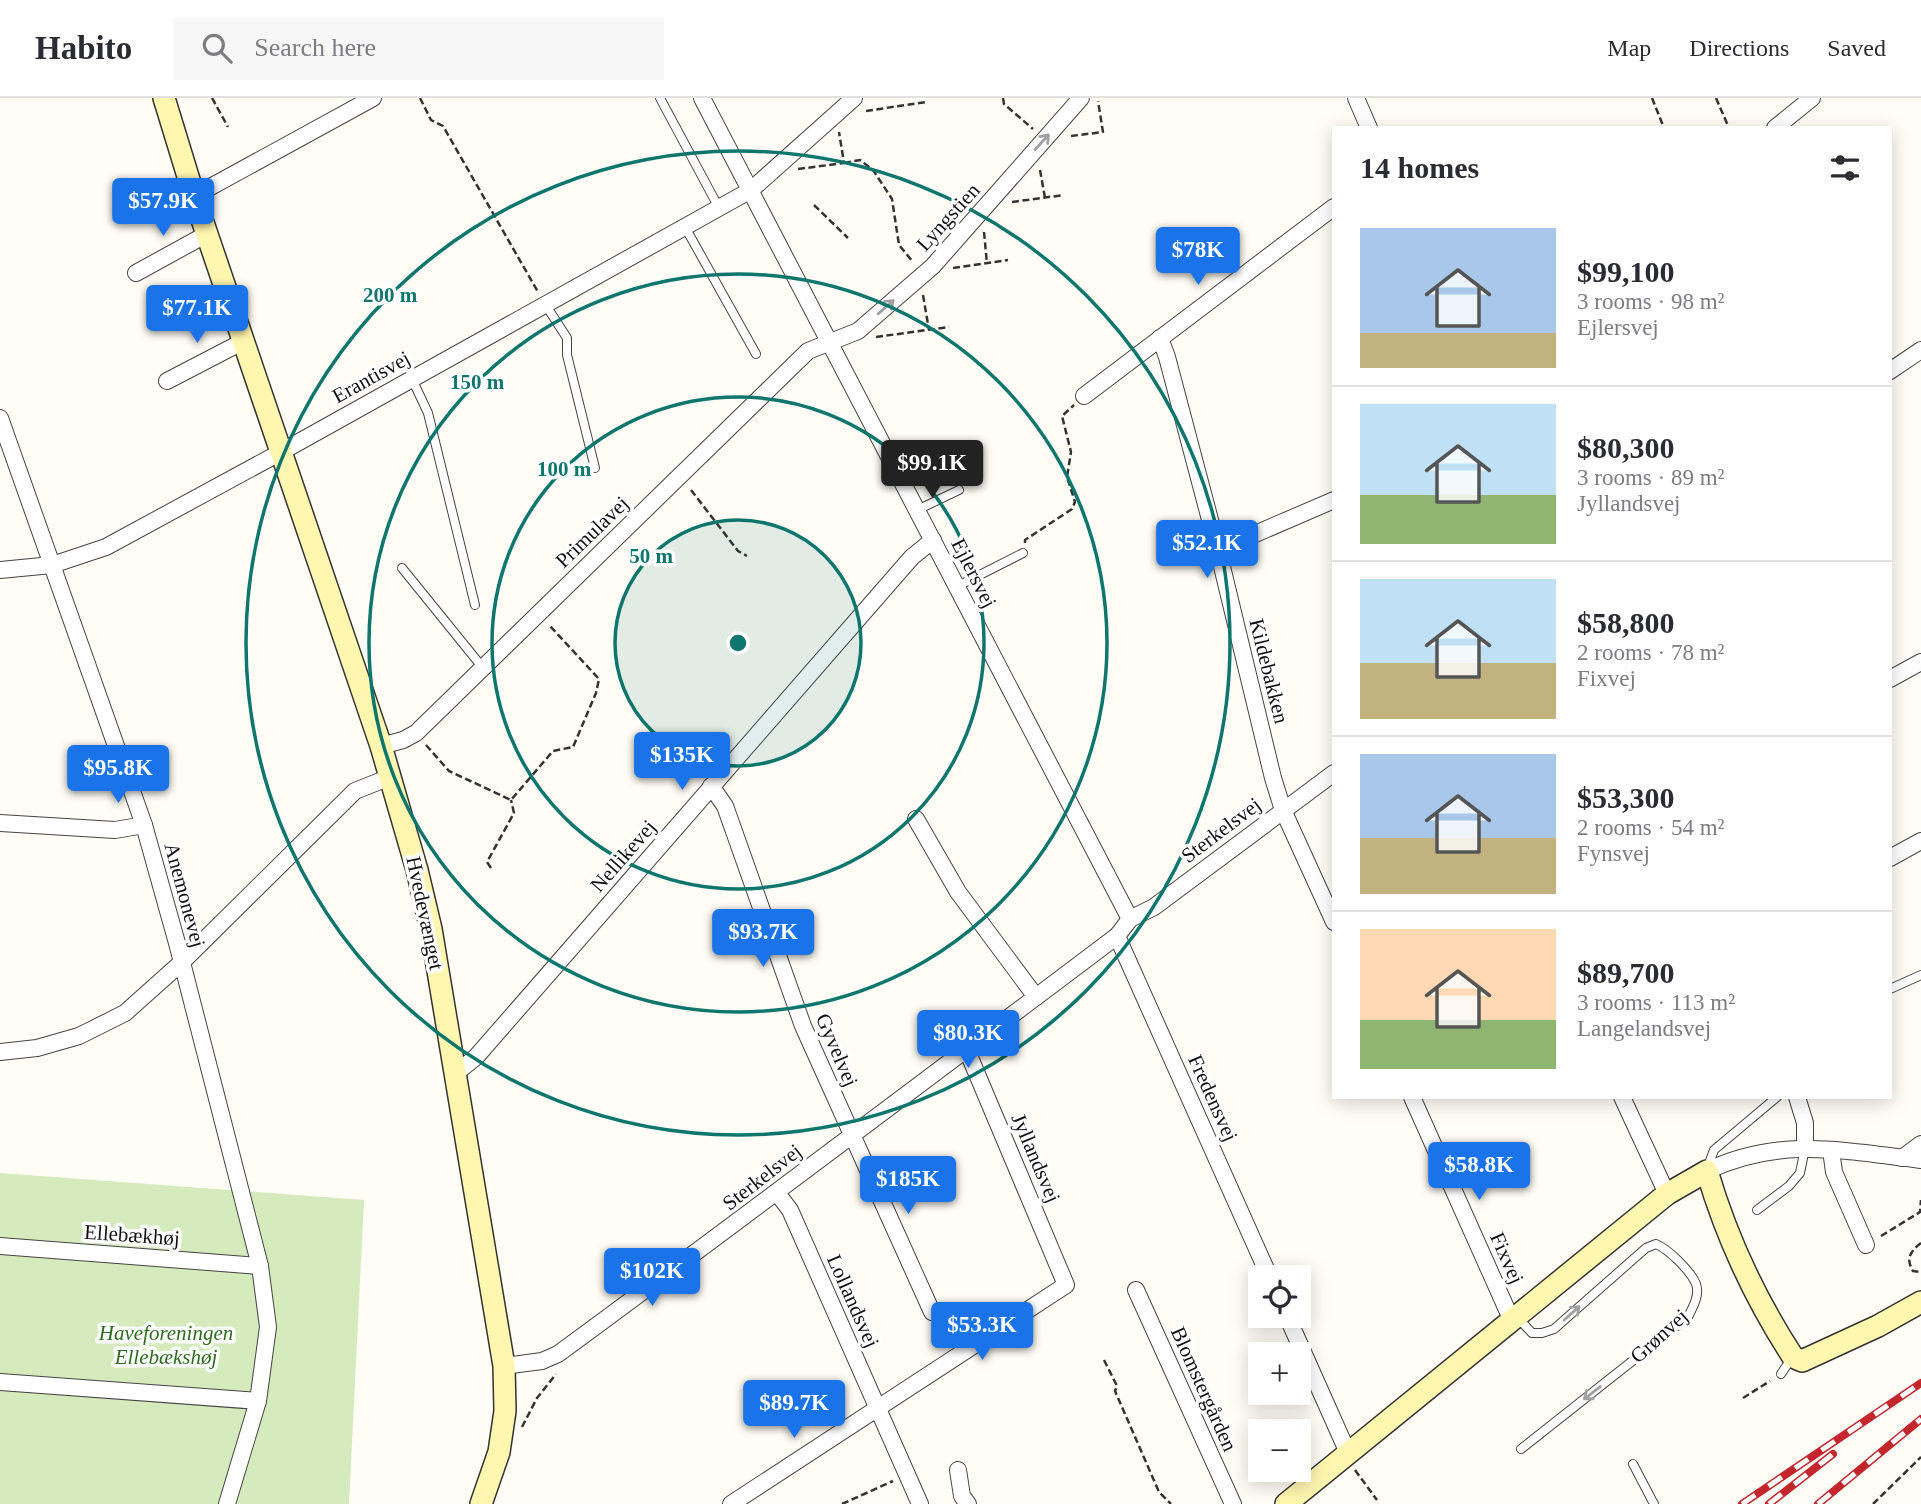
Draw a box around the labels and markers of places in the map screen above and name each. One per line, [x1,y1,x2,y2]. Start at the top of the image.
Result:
pin: $57.9K [106,178,220,238]
pin: $78K [1157,228,1239,287]
pin: $77.1K [140,286,254,345]
pin: $99.1K [875,440,989,500]
pin: $52.1K [1150,520,1264,580]
centre of rings [726,631,750,655]
pin: $135K [633,732,731,792]
pin: $95.8K [61,746,175,805]
pin: $93.7K [706,910,820,969]
pin: $80.3K [911,1010,1025,1070]
pin: $58.8K [1422,1142,1536,1202]
pin: $185K [859,1156,957,1216]
pin: $102K [603,1248,701,1308]
pin: $53.3K [925,1302,1039,1362]
pin: $89.7K [737,1380,851,1440]

